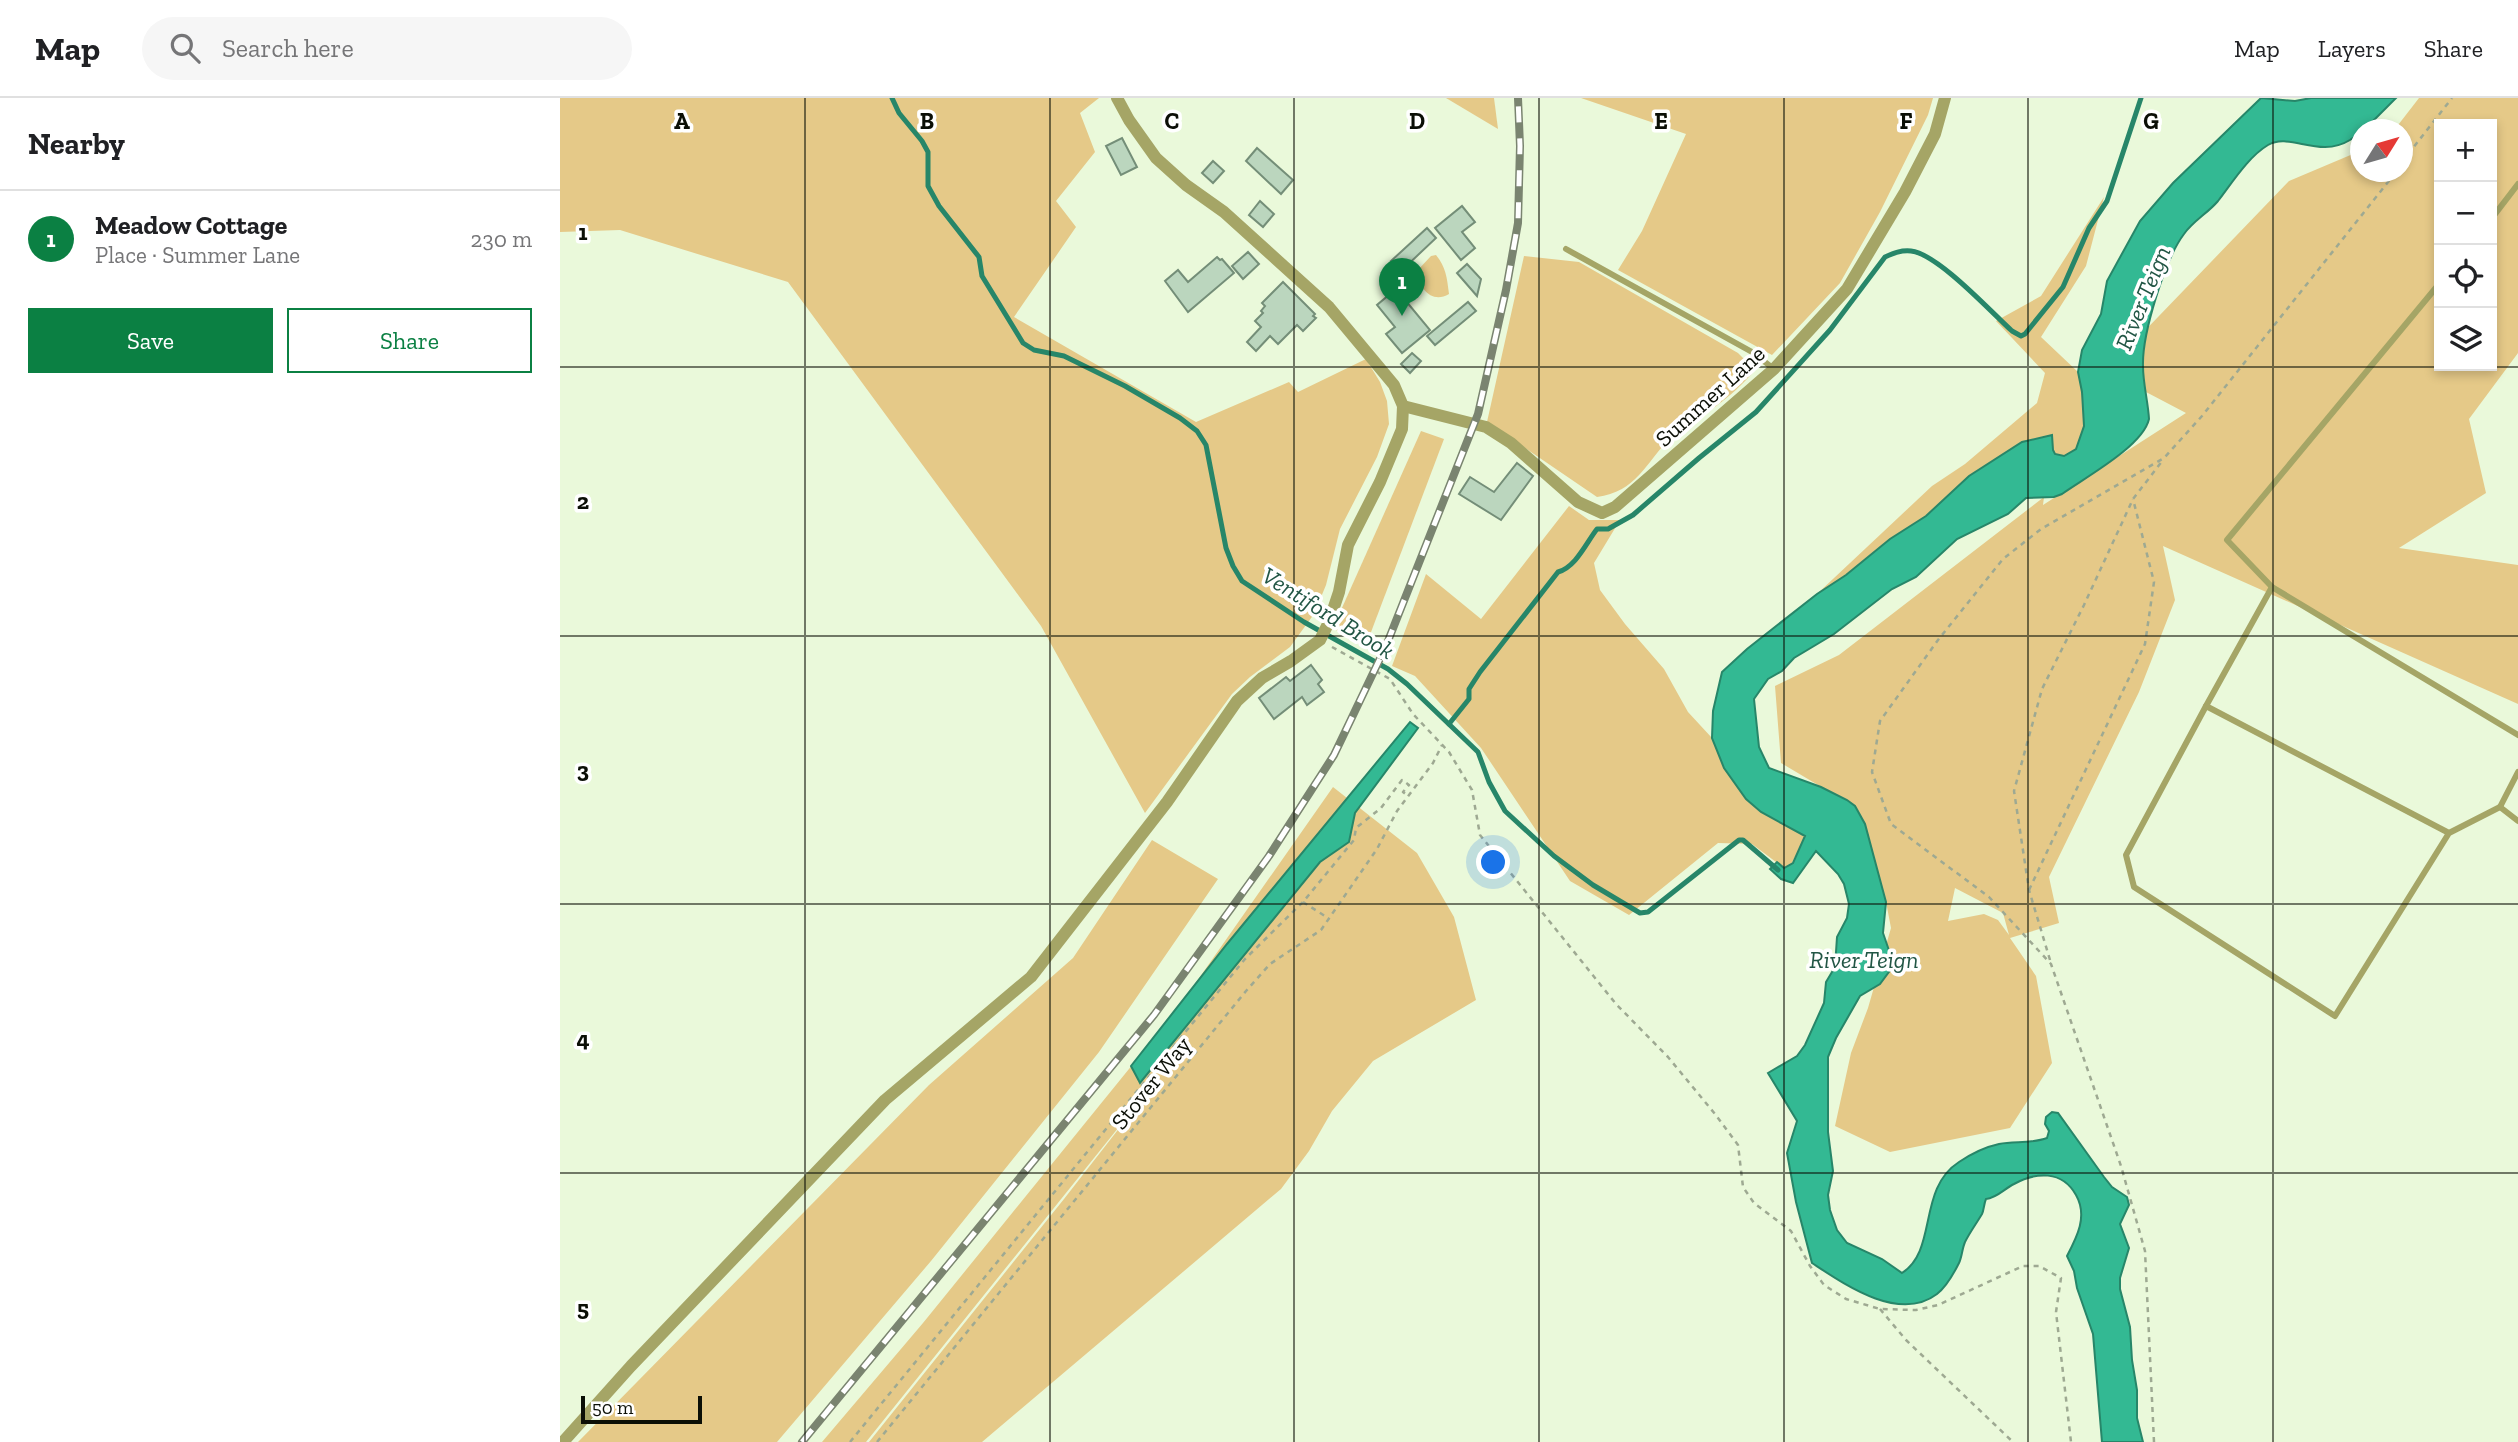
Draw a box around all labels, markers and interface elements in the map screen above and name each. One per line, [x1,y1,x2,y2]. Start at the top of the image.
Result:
search box [142,17,632,80]
text: Map [35,29,100,68]
icon: search [166,29,204,67]
text: Search here [222,32,354,64]
text: Map [2234,34,2280,63]
text: Layers [2318,34,2386,63]
text: Share [2424,34,2483,63]
text: A [674,107,690,135]
text: B [920,107,934,135]
text: C [1165,107,1179,135]
text: D [1409,107,1425,135]
text: E [1654,107,1668,135]
text: F [1899,107,1913,135]
text: G [2143,107,2159,135]
north arrow [2350,119,2413,182]
map controls [2434,119,2497,371]
button: + [2434,119,2497,182]
text: Nearby [28,126,125,162]
button: − [2434,182,2497,245]
text: Meadow Cottage [95,209,287,241]
text: 1 [578,218,588,246]
text: 1 [46,225,56,253]
text: 230 m [471,225,532,253]
text: Place · Summer Lane [95,241,300,269]
water label: River Teign [2109,242,2176,354]
button: locate [2434,245,2497,308]
pin: 1 [1379,258,1425,316]
button: Save [28,308,273,373]
button: Share [287,308,532,373]
button: layers [2434,308,2497,371]
street label: Summer Lane [1649,339,1771,453]
text: 2 [577,487,589,515]
water label: Ventiford Brook [1256,560,1400,665]
text: 3 [577,756,589,784]
your location [1476,845,1510,879]
water label: River Teign [1809,945,1919,974]
text: 4 [576,1025,590,1053]
street label: Stover Way [1105,1031,1197,1135]
text: 5 [577,1294,589,1322]
scale bar [581,1393,702,1425]
text: 50 m [592,1396,633,1419]

